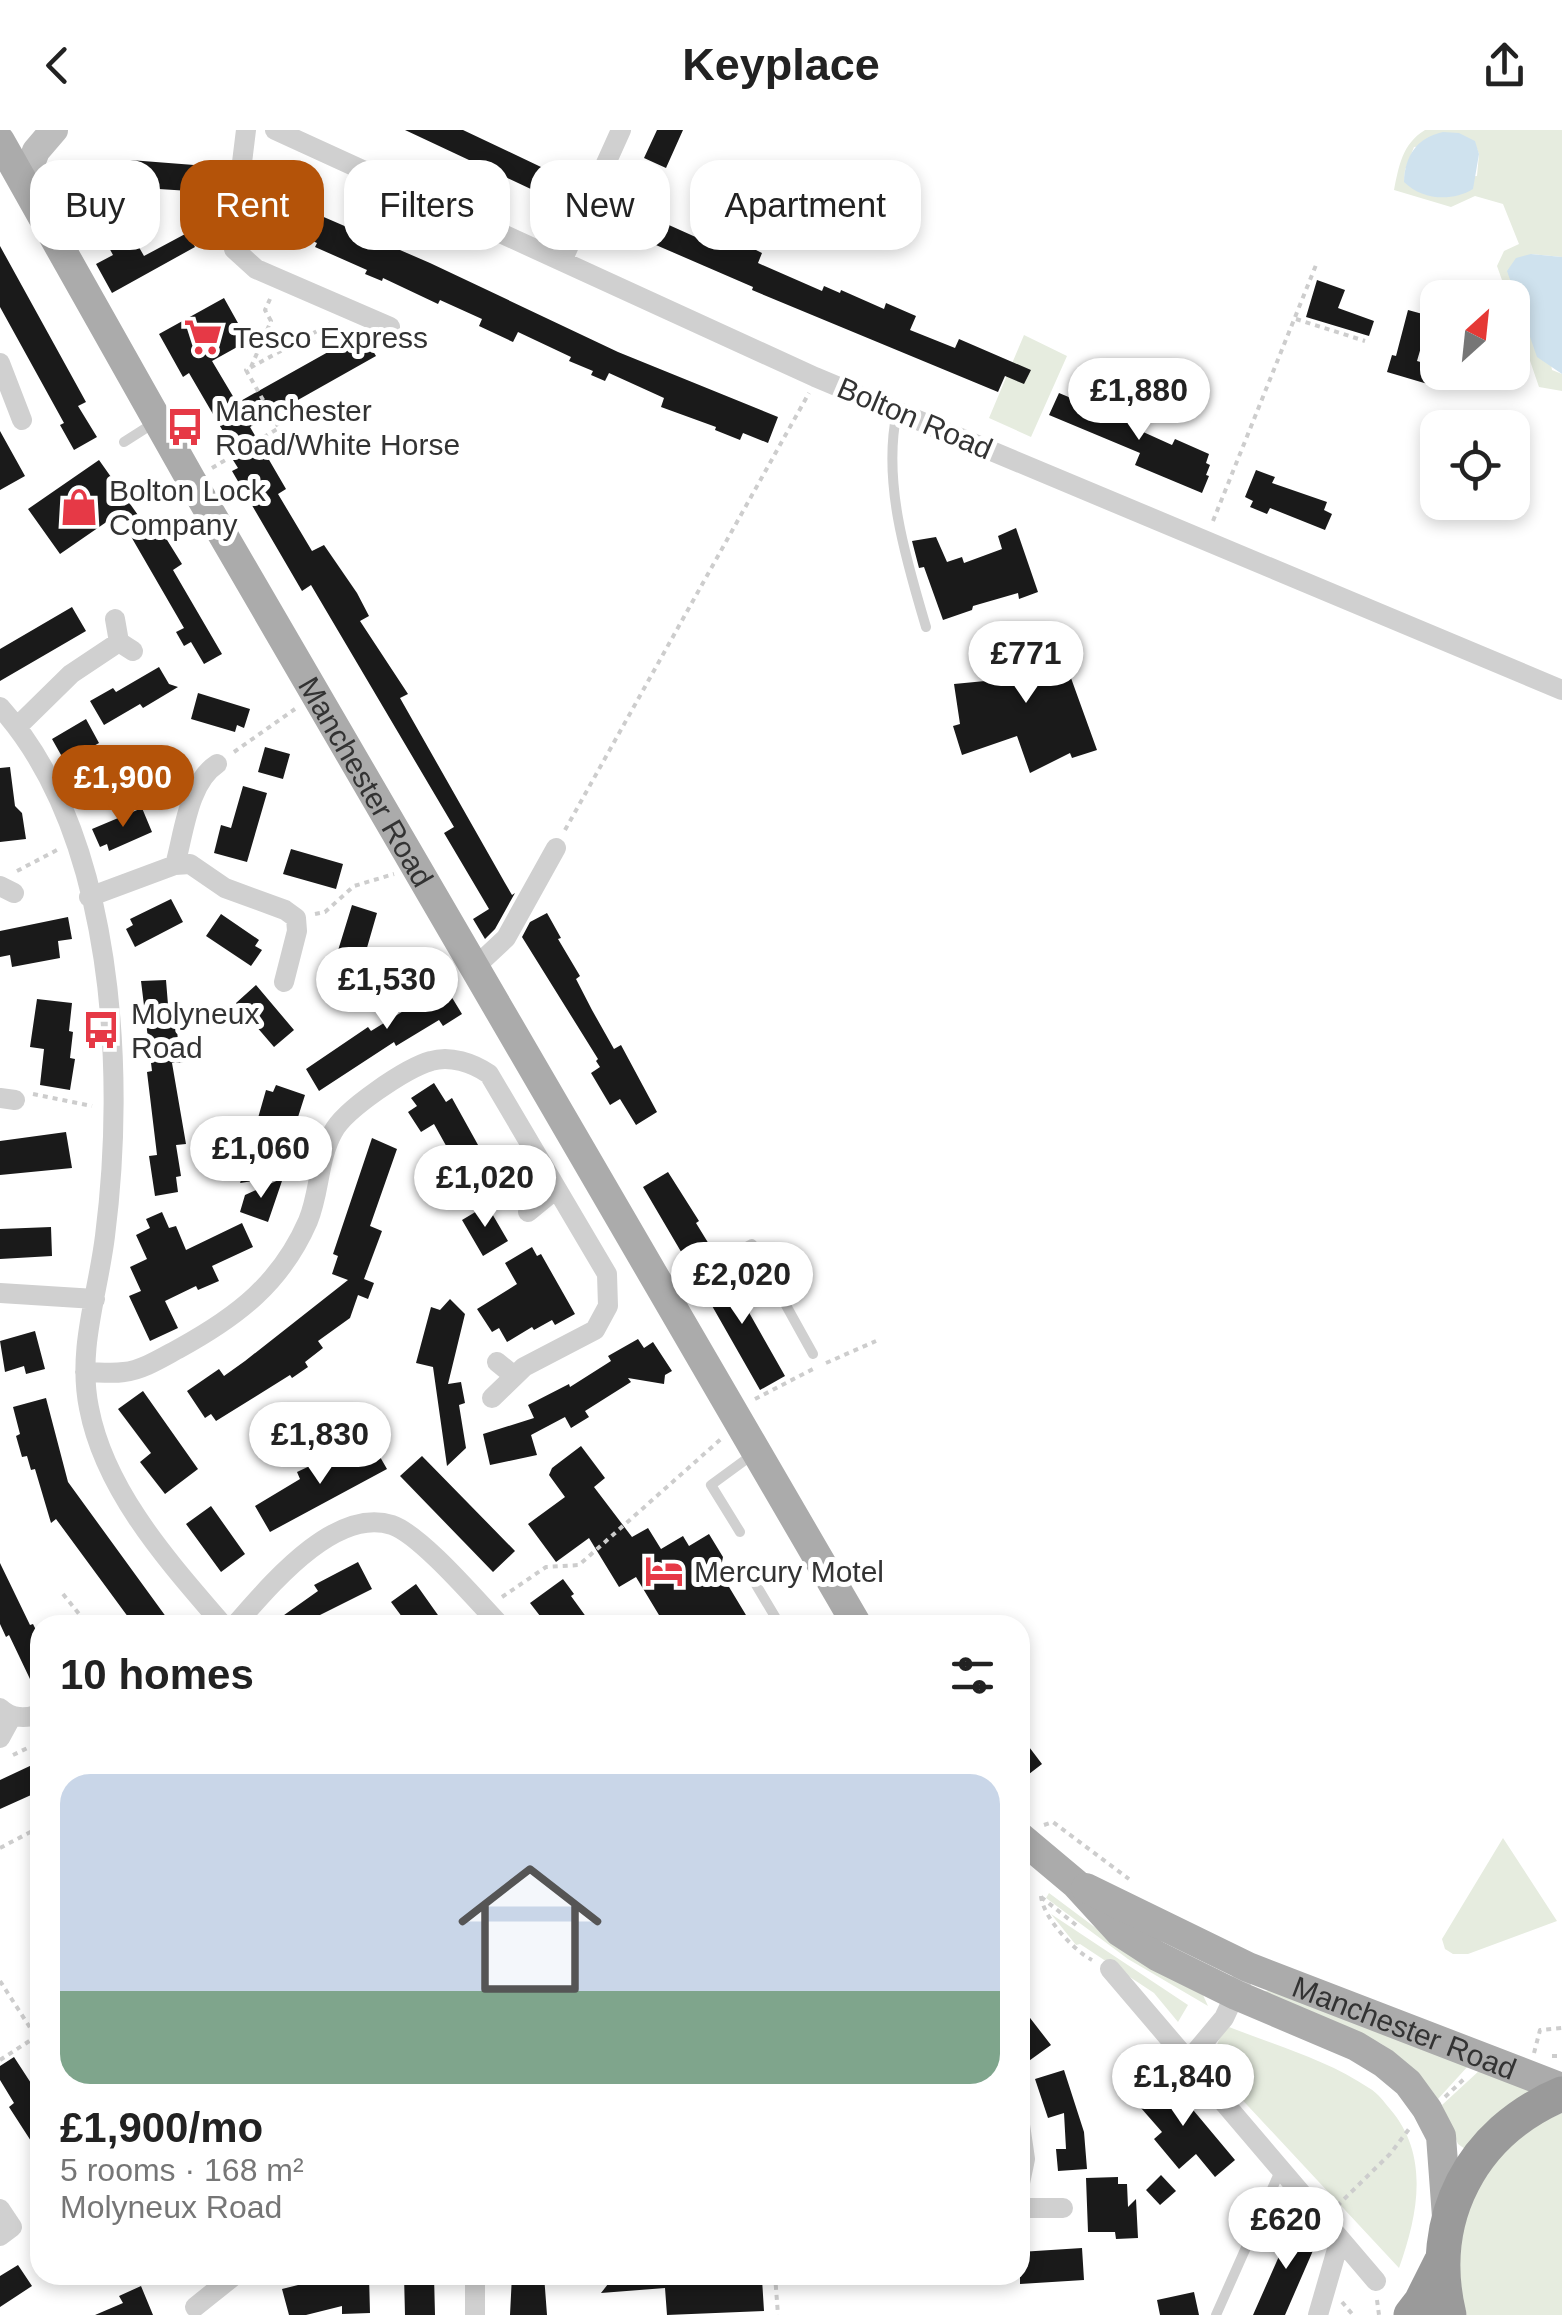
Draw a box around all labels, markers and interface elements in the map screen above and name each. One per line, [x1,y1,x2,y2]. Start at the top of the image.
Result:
icon: back [30,38,85,93]
icon: share [1477,38,1532,93]
text: Keyplace [682,39,880,90]
chip: Buy [30,160,160,250]
chip: Rent [180,160,324,250]
chip: Filters [344,160,510,250]
chip: New [530,160,670,250]
chip: Apartment [690,160,921,250]
north arrow [1420,280,1530,390]
map controls [1420,280,1530,520]
supermarket icon: Tesco Express [182,316,224,358]
place label: Tesco Express [233,321,428,354]
pin: £1,880 [1058,358,1220,443]
street label: Bolton Road [833,371,997,465]
text: £1,880 [1090,372,1188,408]
place label: Manchester Road/White Horse [215,394,460,461]
bus stop icon: Manchester Road/White Horse [164,406,206,448]
button: locate [1420,410,1530,520]
place label: Bolton Lock Company [109,474,267,541]
shop icon: Bolton Lock Company [58,486,100,528]
pin: £771 [967,621,1085,706]
text: £771 [990,635,1062,671]
street label: Manchester Road [293,671,440,892]
pin: £1,900 [42,745,204,830]
text: £1,900 [74,759,172,795]
pin: £1,530 [306,947,468,1032]
text: £1,530 [338,961,436,997]
place label: Molyneux Road [131,997,259,1064]
bus stop icon: Molyneux Road [80,1009,122,1051]
pin: £1,060 [180,1116,342,1201]
text: £1,060 [212,1130,310,1166]
pin: £1,020 [404,1145,566,1230]
text: £1,020 [436,1159,534,1195]
pin: £2,020 [661,1242,823,1327]
text: £2,020 [693,1256,791,1292]
pin: £1,830 [239,1402,401,1487]
text: £1,830 [271,1416,369,1452]
hotel icon: Mercury Motel [643,1550,685,1592]
place label: Mercury Motel [694,1555,884,1588]
icon: filters [945,1648,1000,1703]
text: 10 homes [60,1651,254,1698]
icon: home [440,1839,620,2019]
street label: Manchester Road [1288,1969,1521,2085]
pin: £1,840 [1102,2044,1264,2129]
text: £1,840 [1134,2058,1232,2094]
text: £1,900/mo [60,2104,263,2151]
text: 5 rooms · 168 m² [60,2152,304,2188]
pin: £620 [1227,2187,1345,2272]
text: Molyneux Road [60,2189,282,2225]
text: £620 [1250,2201,1322,2237]

